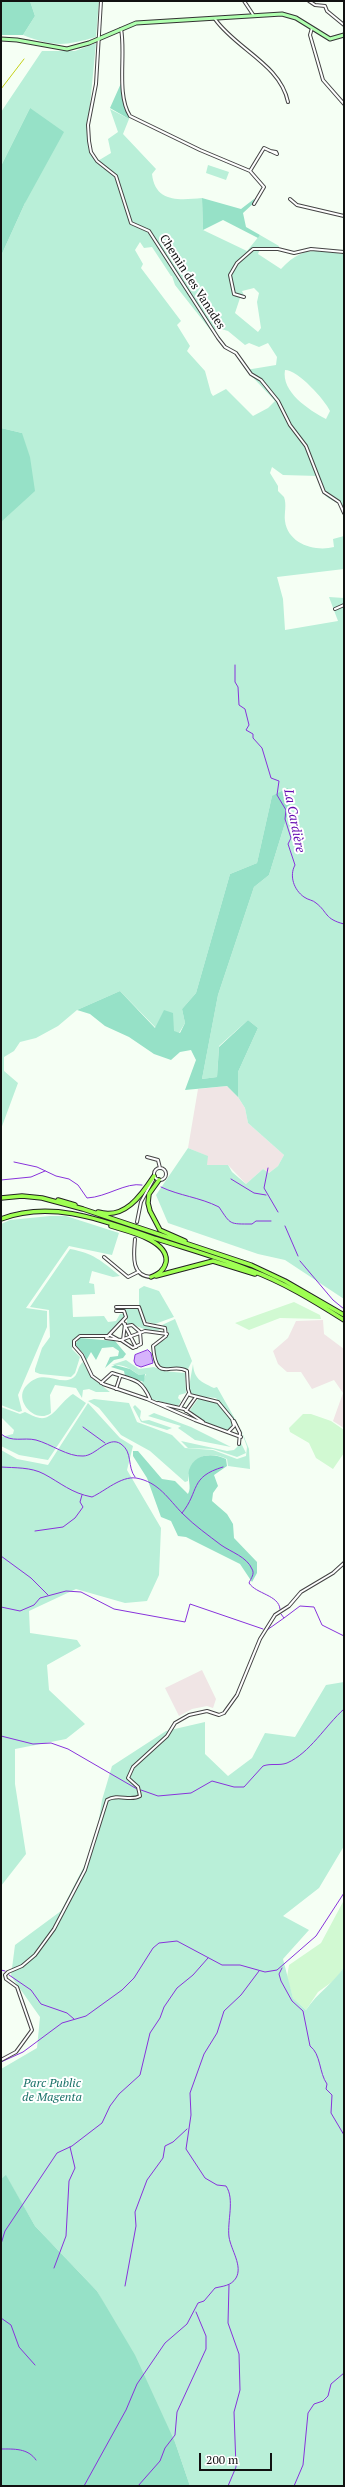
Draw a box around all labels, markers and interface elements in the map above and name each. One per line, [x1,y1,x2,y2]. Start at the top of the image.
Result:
street label: Chemin des Vanades [156,232,228,332]
water label: La Cardière [280,788,308,854]
park label: Parc Public de Magenta [22,2077,82,2105]
scale bar [201,2445,274,2471]
text: 200 m [206,2452,238,2467]

